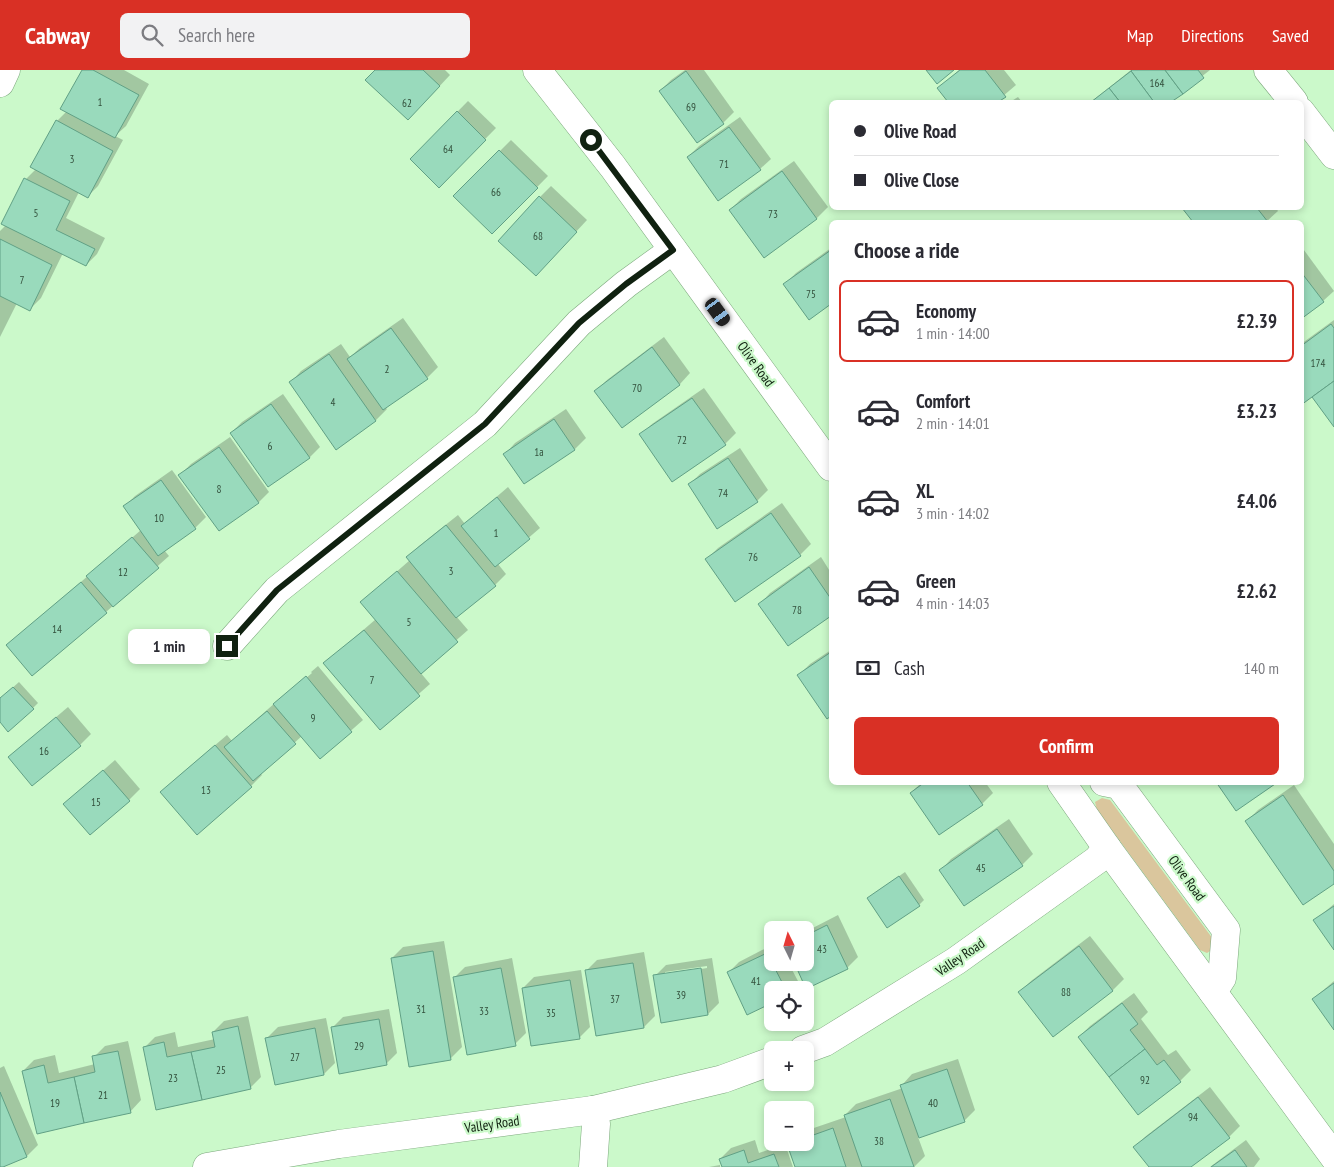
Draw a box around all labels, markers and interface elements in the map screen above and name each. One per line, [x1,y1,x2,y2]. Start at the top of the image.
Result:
search box [120,13,470,58]
text: Cabway [25,20,90,51]
icon: search [138,21,166,49]
text: Search here [178,23,255,47]
text: Map [1127,24,1153,47]
text: Directions [1181,24,1244,47]
text: Saved [1272,24,1309,47]
house number: 164 [1150,76,1164,90]
house number: 1 [98,95,103,109]
house number: 62 [402,96,412,110]
house number: 69 [686,100,696,114]
text: Olive Road [884,119,956,143]
route start [580,129,602,151]
house number: 64 [443,142,453,156]
house number: 3 [70,152,75,166]
house number: 71 [719,157,729,171]
text: Olive Close [884,168,959,192]
house number: 66 [491,185,501,199]
house number: 5 [34,206,39,220]
house number: 73 [768,207,778,221]
house number: 68 [533,229,543,243]
text: Choose a ride [854,236,959,264]
house number: 7 [20,273,25,287]
house number: 75 [806,287,816,301]
car [703,295,732,329]
icon: car [856,299,901,344]
text: Economy [916,299,976,323]
text: £2.39 [1237,309,1277,333]
text: 1 min · 14:00 [916,323,990,343]
street label: Olive Road [733,338,779,390]
house number: 174 [1311,356,1325,370]
house number: 2 [385,362,390,376]
house number: 70 [632,381,642,395]
icon: car [856,389,901,434]
text: Comfort [916,389,970,413]
house number: 4 [331,395,336,409]
text: £3.23 [1237,399,1277,423]
text: 2 min · 14:01 [916,413,990,433]
house number: 72 [677,433,687,447]
house number: 6 [268,439,273,453]
house number: 1a [534,445,544,459]
icon: car [856,479,901,524]
text: XL [916,479,934,503]
house number: 8 [217,482,222,496]
house number: 74 [718,486,728,500]
text: £4.06 [1237,489,1277,513]
text: 3 min · 14:02 [916,503,990,523]
house number: 10 [154,511,164,525]
house number: 1 [494,526,499,540]
house number: 76 [748,550,758,564]
house number: 3 [449,564,454,578]
house number: 12 [118,565,128,579]
icon: car [856,569,901,614]
text: Green [916,569,956,593]
text: £2.62 [1237,579,1277,603]
text: 4 min · 14:03 [916,593,990,613]
house number: 78 [792,603,802,617]
house number: 5 [407,615,412,629]
house number: 14 [52,622,62,636]
callout: 1 min [127,628,210,664]
route end [216,635,238,657]
text: 1 min [153,636,185,656]
icon: cash [854,654,882,682]
text: Cash [894,656,925,680]
text: 140 m [1244,658,1279,678]
house number: 7 [370,673,375,687]
house number: 9 [311,711,316,725]
button: Confirm [854,717,1279,775]
house number: 16 [39,744,49,758]
house number: 13 [201,783,211,797]
house number: 15 [91,795,101,809]
street label: Olive Road [1164,852,1210,904]
house number: 45 [976,861,986,875]
north arrow [764,921,814,971]
map controls [764,921,814,1151]
street label: Valley Road [931,934,988,980]
house number: 43 [817,942,827,956]
house number: 41 [751,974,761,988]
button: locate [764,981,814,1031]
house number: 88 [1061,985,1071,999]
house number: 39 [676,988,686,1002]
house number: 37 [610,992,620,1006]
house number: 31 [416,1002,426,1016]
house number: 33 [479,1004,489,1018]
house number: 35 [546,1006,556,1020]
house number: 29 [354,1039,364,1053]
button: + [764,1041,814,1091]
house number: 27 [290,1050,300,1064]
house number: 25 [216,1063,226,1077]
house number: 23 [168,1071,178,1085]
house number: 92 [1140,1073,1150,1087]
house number: 21 [98,1088,108,1102]
house number: 19 [50,1096,60,1110]
house number: 40 [928,1096,938,1110]
button: − [764,1101,814,1151]
house number: 94 [1188,1110,1198,1124]
street label: Valley Road [462,1111,521,1137]
house number: 38 [874,1134,884,1148]

